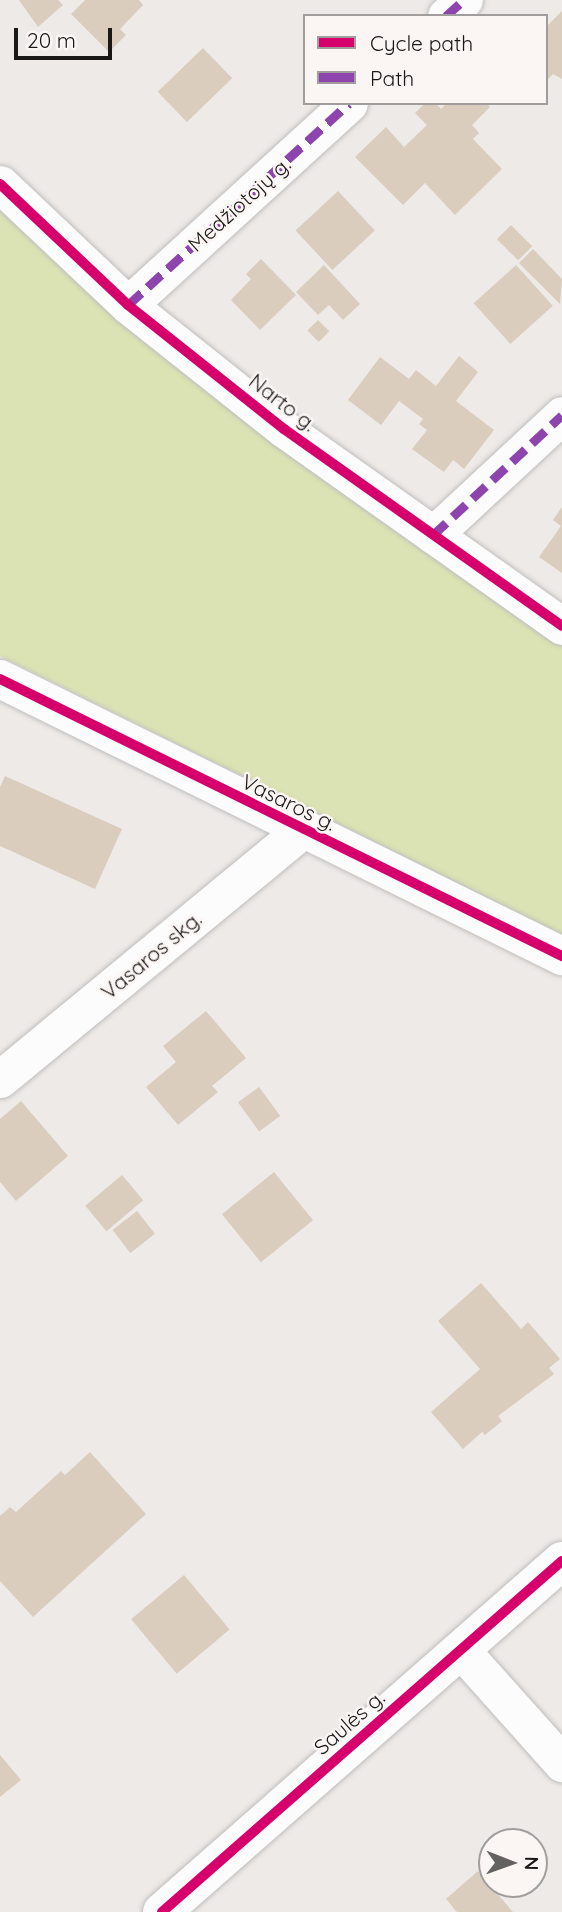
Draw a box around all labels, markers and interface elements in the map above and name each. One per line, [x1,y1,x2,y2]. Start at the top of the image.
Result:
scale bar [18,14,116,58]
legend [303,14,548,105]
text: 20 m [27,27,76,53]
text: Cycle path [370,30,473,56]
text: Path [370,65,414,91]
street label: Medžiotojų g. [183,151,295,257]
street label: Narto g. [244,368,322,436]
street label: Vasaros g. [238,768,340,836]
street label: Vasaros skg. [96,906,206,1004]
street label: Saulės g. [309,1685,389,1759]
north arrow [478,1828,548,1898]
text: N [520,1856,544,1871]

